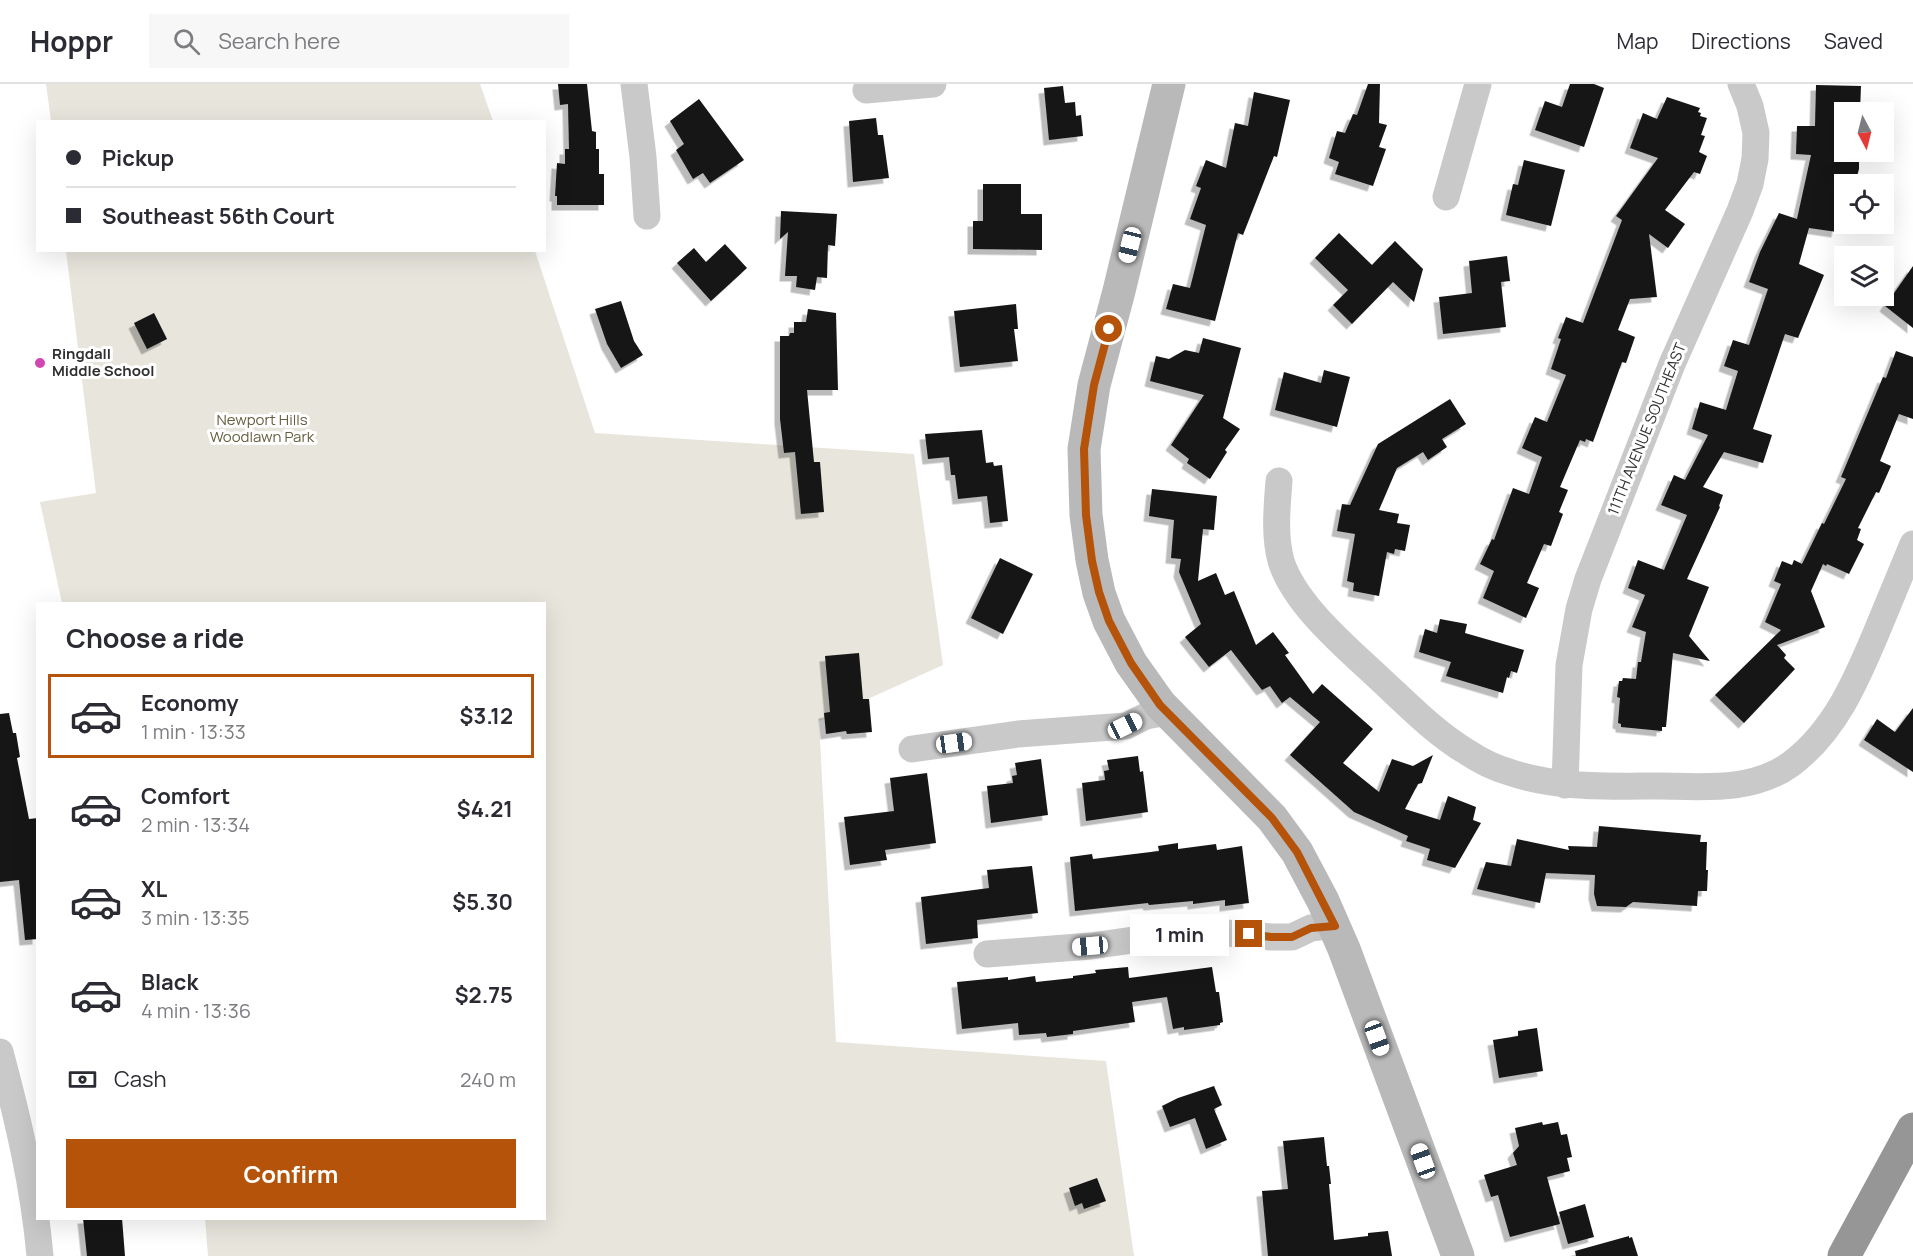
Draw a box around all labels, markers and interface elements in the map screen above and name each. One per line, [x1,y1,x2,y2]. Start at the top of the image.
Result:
search box [149,14,569,68]
text: Hoppr [30,22,113,60]
icon: search [170,25,203,58]
text: Search here [218,26,340,56]
text: Map [1617,27,1658,55]
text: Directions [1691,27,1791,55]
text: Saved [1824,27,1883,55]
north arrow [1834,102,1894,162]
map controls [1834,102,1894,306]
text: Pickup [102,143,174,173]
button: locate [1834,174,1894,234]
text: Southeast 56th Court [102,201,335,231]
car [1117,225,1143,265]
button: layers [1834,246,1894,306]
route start [1095,315,1122,342]
street label: 111TH AVENUE SOUTHEAST [1602,340,1691,518]
place label: Ringdall Middle School [52,343,154,381]
marker: Ringdall Middle School [33,356,47,370]
park label: Newport Hills Woodlawn Park [210,409,315,447]
text: Choose a ride [66,619,244,656]
text: Economy [141,688,239,718]
icon: car [69,689,123,743]
text: $3.12 [460,701,513,731]
car [1105,710,1145,742]
text: 1 min · 13:33 [141,718,246,745]
car [935,732,973,754]
text: Comfort [141,781,230,811]
icon: car [69,782,123,836]
text: $4.21 [457,794,513,824]
text: 2 min · 13:34 [141,811,250,838]
text: XL [141,874,167,904]
icon: car [69,875,123,929]
text: $5.30 [452,887,513,917]
text: 3 min · 13:35 [141,904,250,931]
callout: 1 min [1129,913,1228,955]
route end [1235,920,1262,947]
text: 1 min [1155,921,1204,948]
car [1071,935,1109,957]
text: Black [141,967,198,997]
icon: car [69,968,123,1022]
text: $2.75 [455,980,513,1010]
text: 4 min · 13:36 [141,997,251,1024]
car [1362,1018,1392,1058]
icon: cash [66,1063,99,1096]
text: Cash [114,1064,167,1094]
text: 240 m [460,1066,516,1093]
button: Confirm [66,1139,516,1208]
car [1408,1141,1438,1181]

